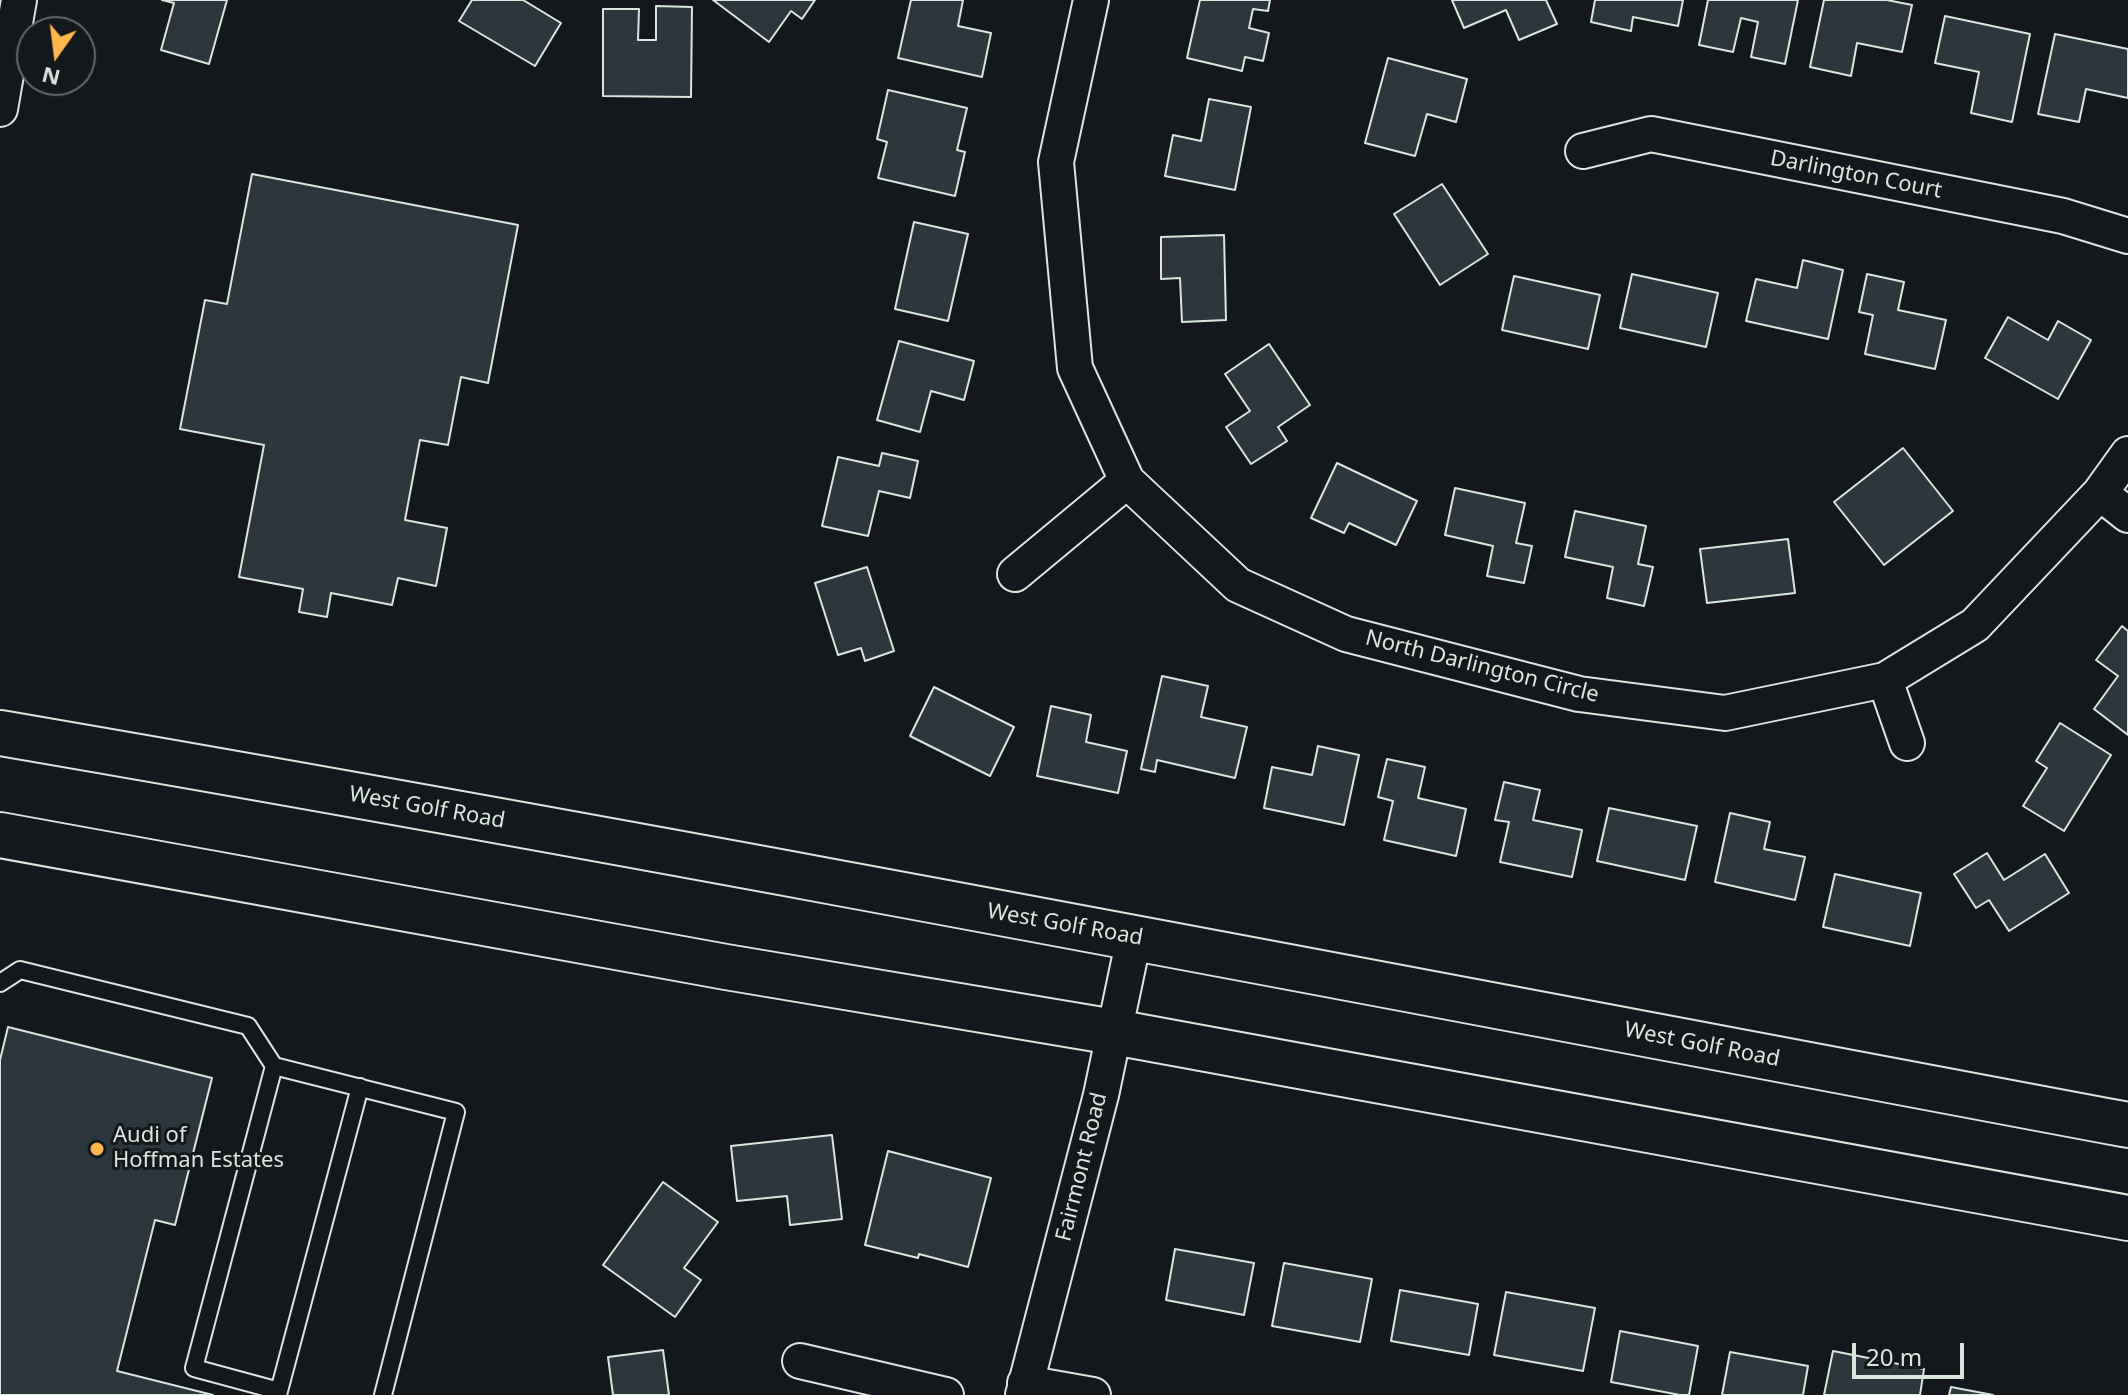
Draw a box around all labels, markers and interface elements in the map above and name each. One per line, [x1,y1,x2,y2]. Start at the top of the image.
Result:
north arrow [16,16,96,96]
text: N [38,61,63,94]
street label: Darlington Court [1768,145,1944,205]
street label: North Darlington Circle [1362,625,1602,709]
street label: West Golf Road [347,781,507,835]
street label: West Golf Road [985,898,1145,952]
street label: West Golf Road [1622,1017,1782,1073]
street label: Fairmont Road [1051,1090,1113,1244]
place label: Audi of Hoffman Estates [113,1123,284,1174]
marker: Audi of Hoffman Estates [88,1140,106,1158]
scale bar [1856,1327,1968,1377]
text: 20 m [1866,1340,1922,1373]

